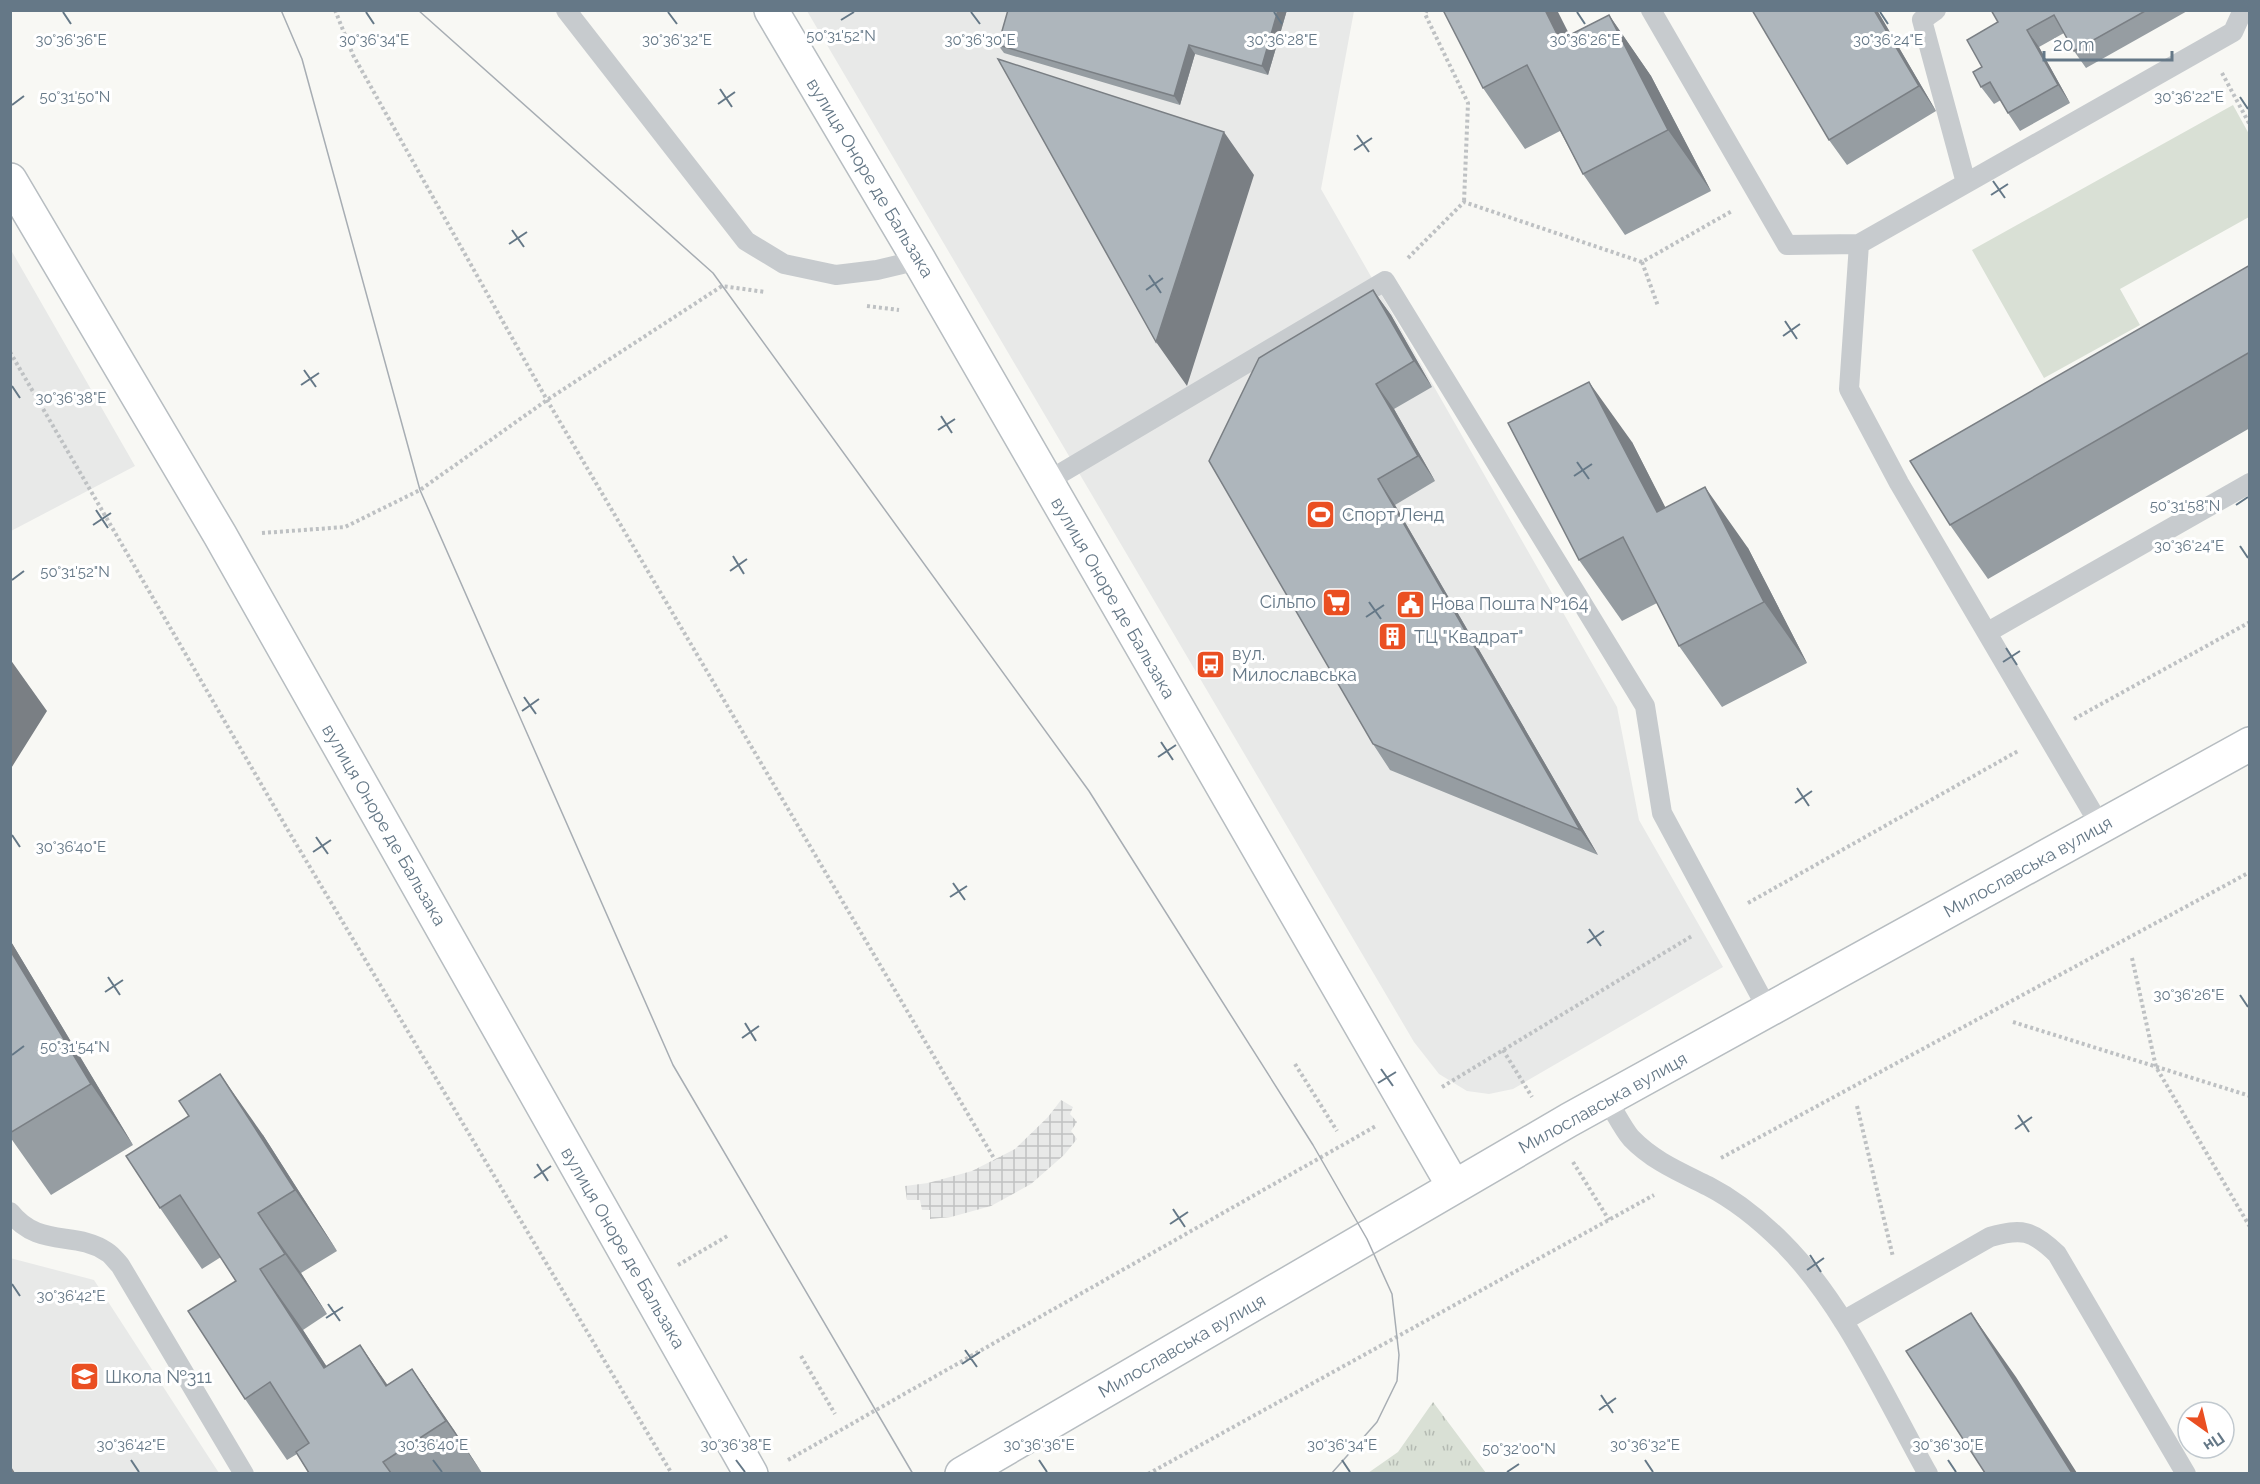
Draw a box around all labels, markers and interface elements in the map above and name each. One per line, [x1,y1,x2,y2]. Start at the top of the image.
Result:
scale bar [2044,24,2172,62]
text: 50°31'52"N [806,27,876,45]
text: 30°36'36"E [35,31,107,49]
text: 30°36'34"E [339,31,409,49]
text: 30°36'32"E [642,31,712,49]
text: 30°36'30"E [944,31,1016,49]
text: 30°36'28"E [1247,31,1317,49]
text: 30°36'26"E [1550,31,1620,49]
text: 30°36'24"E [1853,31,1923,49]
text: 20 m [2053,34,2095,55]
street label: вулиця Оноре де Бальзака [802,74,938,281]
text: 50°31'50"N [40,88,110,106]
text: 30°36'22"E [2154,88,2224,106]
text: 30°36'38"E [36,389,106,407]
street label: вулиця Оноре де Бальзака [1047,493,1180,702]
text: 50°31'58"N [2150,497,2220,515]
sports icon: Спорт Ленд [1305,499,1337,531]
place label: Спорт Ленд [1342,504,1444,525]
text: 30°36'24"E [2154,537,2224,555]
text: 50°31'52"N [40,563,110,581]
supermarket icon: Сільпо [1321,586,1353,618]
public building icon: Нова Пошта №164 [1394,588,1426,620]
place label: Сільпо [1260,591,1316,612]
place label: Нова Пошта №164 [1431,593,1589,614]
building icon: ТЦ "Квадрат" [1377,621,1409,653]
place label: ТЦ "Квадрат" [1414,626,1524,647]
place label: вул. Милославська [1232,643,1357,685]
bus stop icon: вул. Милославська [1195,648,1227,680]
street label: вулиця Оноре де Бальзака [318,720,451,929]
street label: Милославська вулиця [1940,811,2116,922]
text: 30°36'40"E [36,838,106,856]
text: 30°36'26"E [2154,986,2224,1004]
text: 50°31'54"N [40,1038,110,1056]
street label: Милославська вулиця [1515,1047,1691,1158]
street label: вулиця Оноре де Бальзака [557,1143,690,1352]
text: 30°36'42"E [36,1287,106,1305]
street label: Милославська вулиця [1094,1289,1269,1402]
school or university icon: Школа №311 [68,1361,100,1393]
place label: Школа №311 [105,1366,212,1387]
north arrow [2176,1400,2236,1460]
text: Пн [2200,1428,2228,1456]
text: 30°36'42"E [96,1436,166,1454]
text: 30°36'40"E [398,1436,468,1454]
text: 30°36'38"E [701,1436,771,1454]
text: 30°36'36"E [1003,1436,1075,1454]
text: 30°36'34"E [1307,1436,1377,1454]
text: 30°36'32"E [1610,1436,1680,1454]
text: 30°36'30"E [1912,1436,1984,1454]
text: 50°32'00"N [1482,1440,1556,1458]

